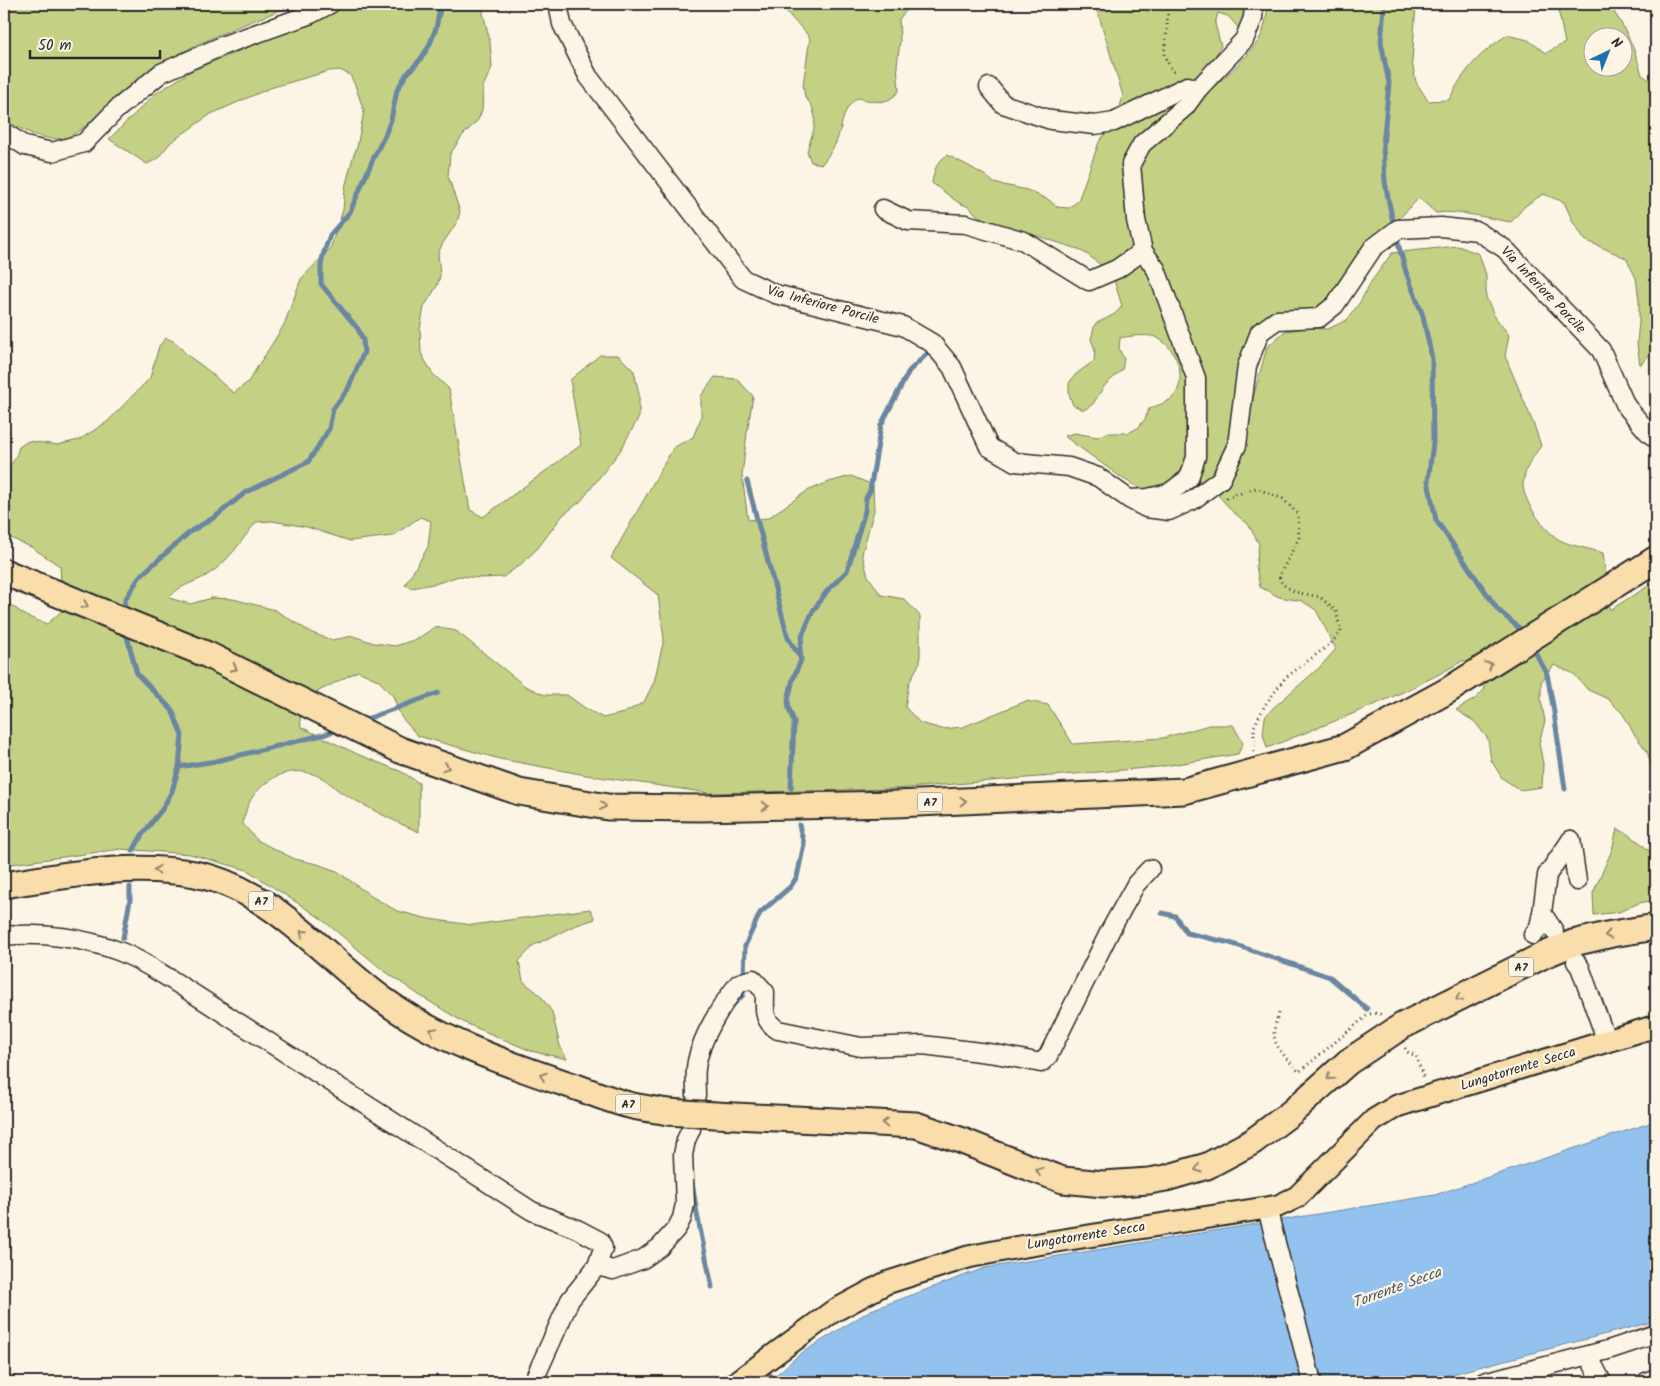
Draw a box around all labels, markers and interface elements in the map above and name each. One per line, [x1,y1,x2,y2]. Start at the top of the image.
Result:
scale bar [30,28,160,60]
north arrow [1582,28,1632,78]
text: N [1605,32,1627,54]
text: 50 m [38,34,72,58]
street label: Via Inferiore Porcile [1495,241,1591,340]
street label: Via Inferiore Porcile [765,279,882,331]
one-way arrow [80,598,89,609]
one-way arrow [1483,661,1492,671]
one-way arrow [229,662,238,672]
one-way arrow [441,761,450,771]
road number: A7 [918,792,942,812]
one-way arrow [959,795,967,806]
one-way arrow [598,800,607,810]
one-way arrow [761,801,769,812]
one-way arrow [153,864,161,875]
road number: A7 [248,891,274,910]
one-way arrow [1604,929,1612,939]
one-way arrow [300,931,309,939]
road number: A7 [1508,958,1534,976]
one-way arrow [1455,991,1464,1002]
one-way arrow [429,1027,438,1037]
street label: Lungotorrente Secca [1458,1041,1578,1097]
one-way arrow [1327,1071,1336,1080]
one-way arrow [539,1072,548,1082]
road number: A7 [616,1094,640,1114]
one-way arrow [881,1118,889,1128]
one-way arrow [1195,1163,1203,1173]
one-way arrow [1035,1167,1044,1177]
street label: Lungotorrente Secca [1025,1216,1147,1256]
water label: Torrente Secca [1349,1260,1446,1315]

